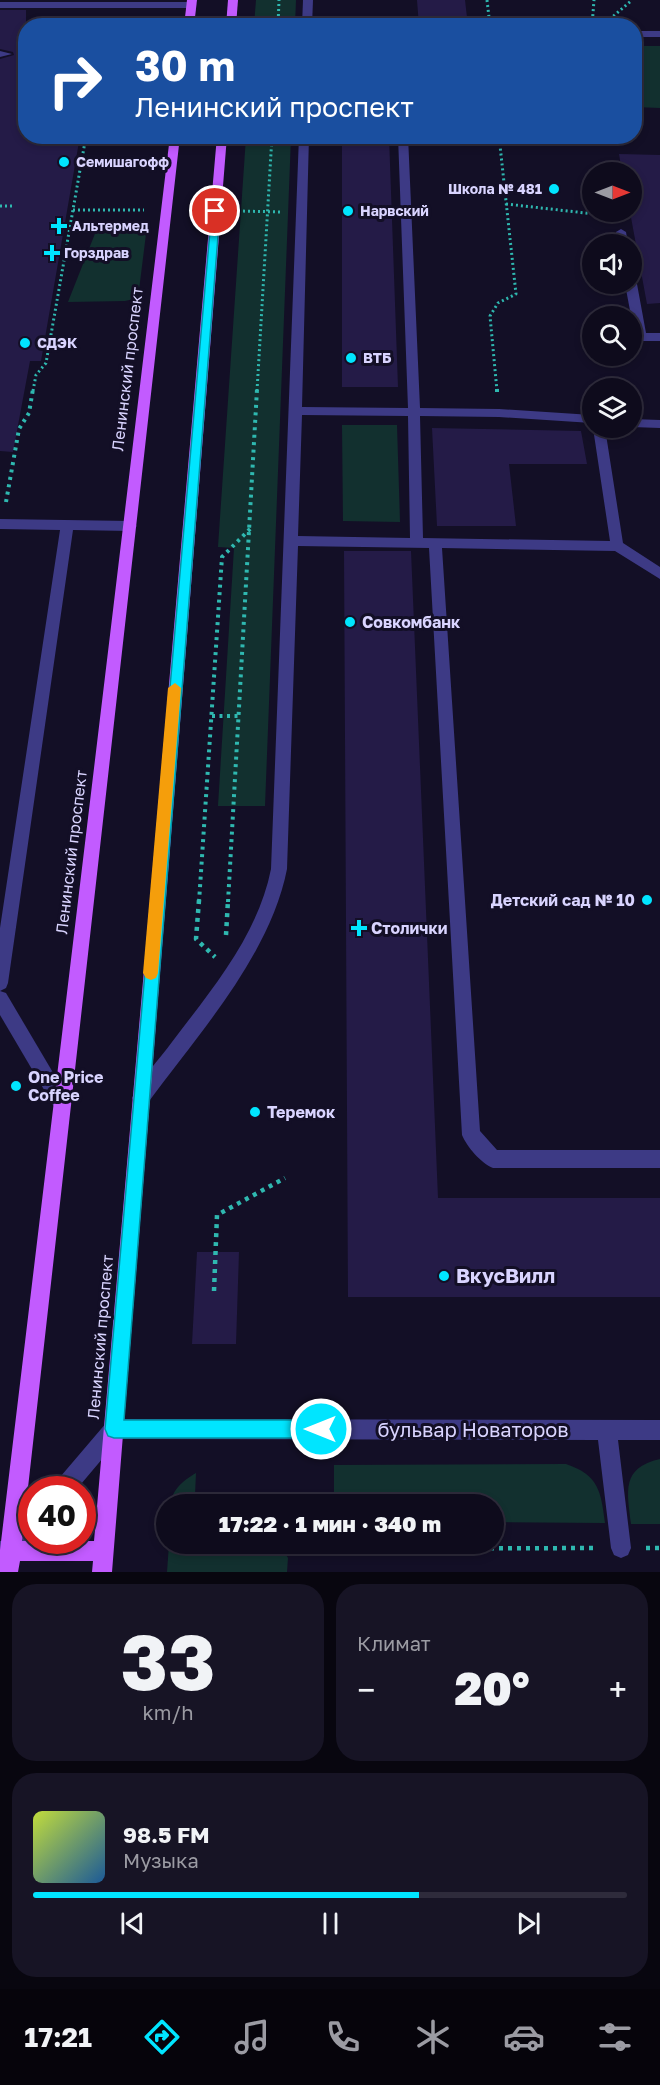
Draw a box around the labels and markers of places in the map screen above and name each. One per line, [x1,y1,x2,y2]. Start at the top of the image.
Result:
place label: Семишагофф [76,153,169,170]
marker: Семишагофф [57,155,71,169]
place label: Школа № 481 [448,180,542,197]
marker: Школа № 481 [547,182,561,196]
pin [189,185,240,236]
place label: Нарвский [360,202,429,219]
marker: Нарвский [341,204,355,218]
marker: Альтермед [50,217,68,235]
place label: Альтермед [72,217,149,234]
place label: Горздрав [64,244,129,261]
marker: Горздрав [45,246,59,260]
place label: СДЭК [37,334,78,351]
marker: СДЭК [18,336,32,350]
place label: ВТБ [363,349,392,366]
marker: ВТБ [344,351,358,365]
place label: Совкомбанк [362,612,461,632]
marker: Совкомбанк [343,615,357,629]
place label: Детский сад № 10 [491,890,635,910]
marker: Детский сад № 10 [640,893,654,907]
place label: Столички [371,918,448,938]
marker: Столички [352,921,366,935]
place label: One Price Coffee [28,1067,103,1105]
marker: One Price Coffee [9,1079,23,1093]
place label: Теремок [267,1102,336,1122]
marker: Теремок [248,1105,262,1119]
place label: ВкусВилл [456,1263,555,1287]
marker: ВкусВилл [437,1269,451,1283]

